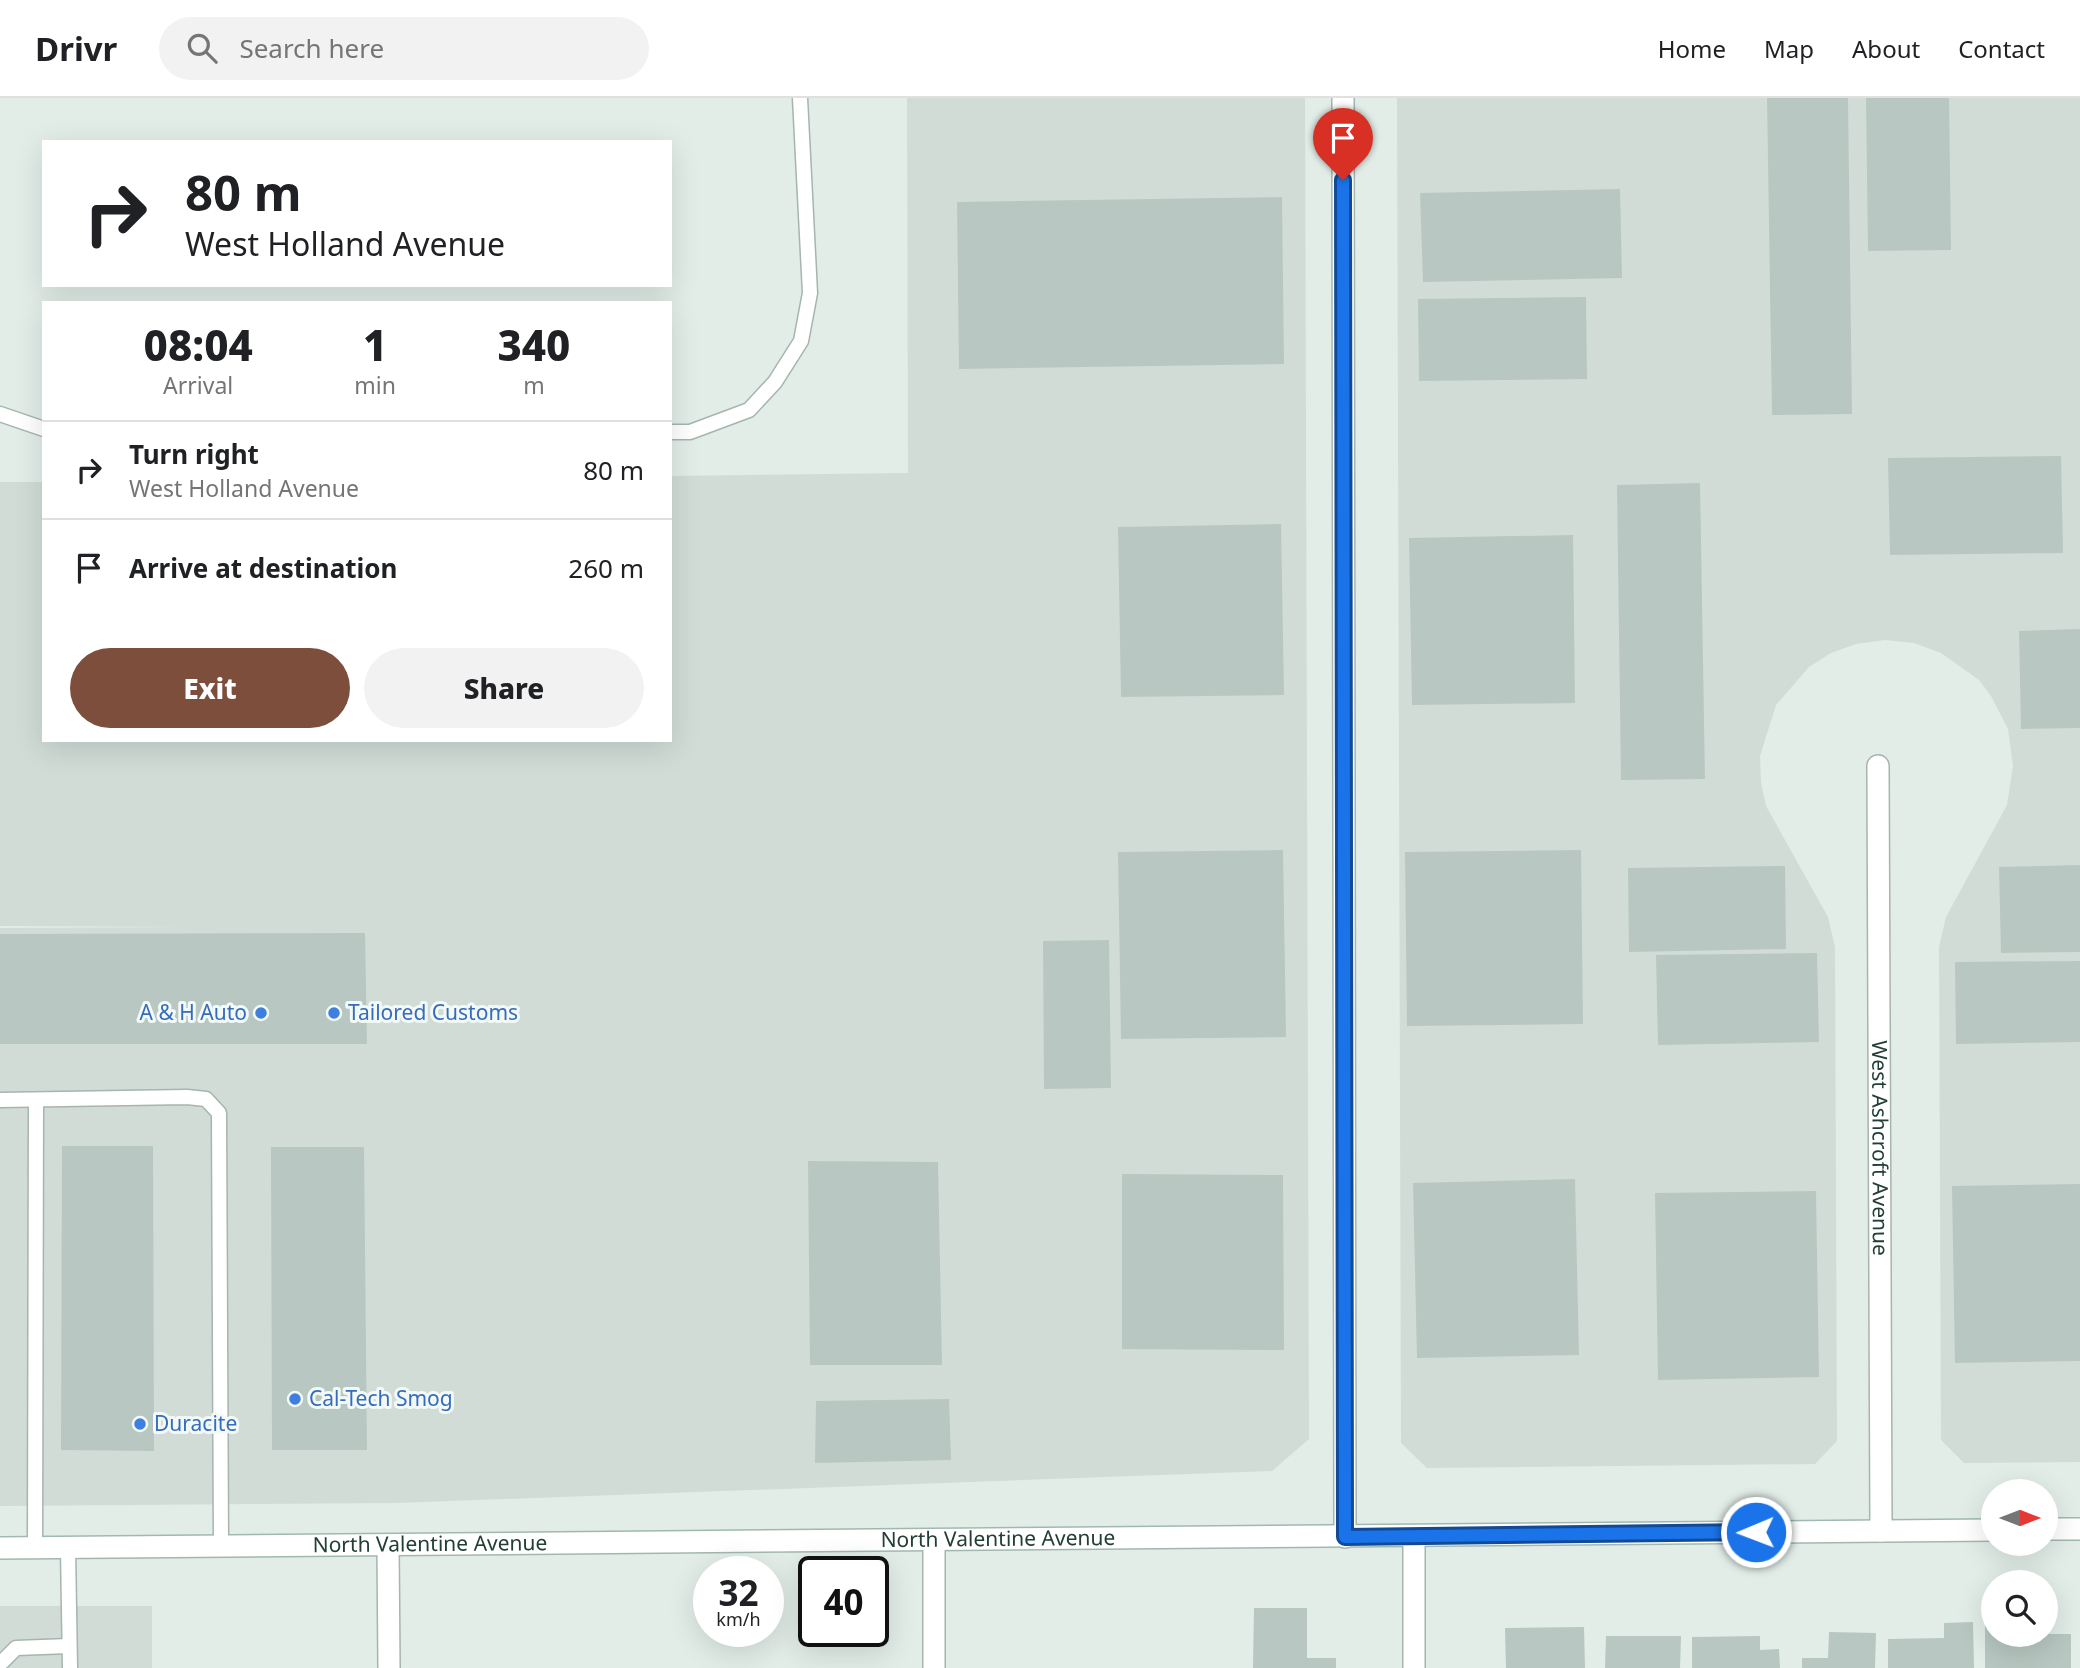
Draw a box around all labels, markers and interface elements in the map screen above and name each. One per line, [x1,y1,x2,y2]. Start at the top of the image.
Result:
search box [159,17,649,80]
text: Drivr [35,26,117,71]
icon: search [183,29,221,67]
text: Search here [239,30,384,66]
text: Home [1658,32,1726,65]
text: Map [1764,32,1814,65]
text: About [1852,32,1920,65]
text: Contact [1958,32,2045,65]
pin [1313,108,1373,180]
icon: arrive [1324,119,1362,157]
text: 80 m [185,159,302,225]
icon: right [70,168,161,259]
text: West Holland Avenue [185,222,505,265]
text: 08:04 [144,316,253,373]
text: 1 [363,316,387,373]
text: 340 [498,316,570,373]
text: Arrival [163,369,233,401]
text: min [354,369,396,401]
text: m [523,369,545,401]
text: Turn right [129,436,259,472]
icon: right [70,451,108,489]
text: 80 m [583,452,644,488]
text: West Holland Avenue [129,472,359,504]
icon: arrive [70,549,108,587]
text: Arrive at destination [129,550,398,586]
text: 260 m [568,550,644,586]
button: Exit [70,648,350,728]
button: Share [364,648,644,728]
place label: A & H Auto [140,998,247,1026]
place label: Tailored Customs [348,998,518,1026]
marker: A & H Auto [253,1005,269,1021]
marker: Tailored Customs [326,1005,342,1021]
street label: West Ashcroft Avenue [1866,1040,1895,1256]
place label: Cal-Tech Smog [309,1384,453,1412]
marker: Cal-Tech Smog [287,1391,303,1407]
place label: Duracite [154,1409,237,1437]
marker: Duracite [132,1416,148,1432]
north arrow [1981,1479,2058,1556]
map controls [1981,1479,2058,1647]
position arrow [1719,1495,1793,1569]
street label: North Valentine Avenue [880,1523,1115,1553]
street label: North Valentine Avenue [312,1528,547,1558]
speed limit sign: 40 [798,1556,889,1647]
text: 32 [718,1569,759,1616]
button: search [1981,1570,2058,1647]
text: km/h [716,1607,761,1631]

